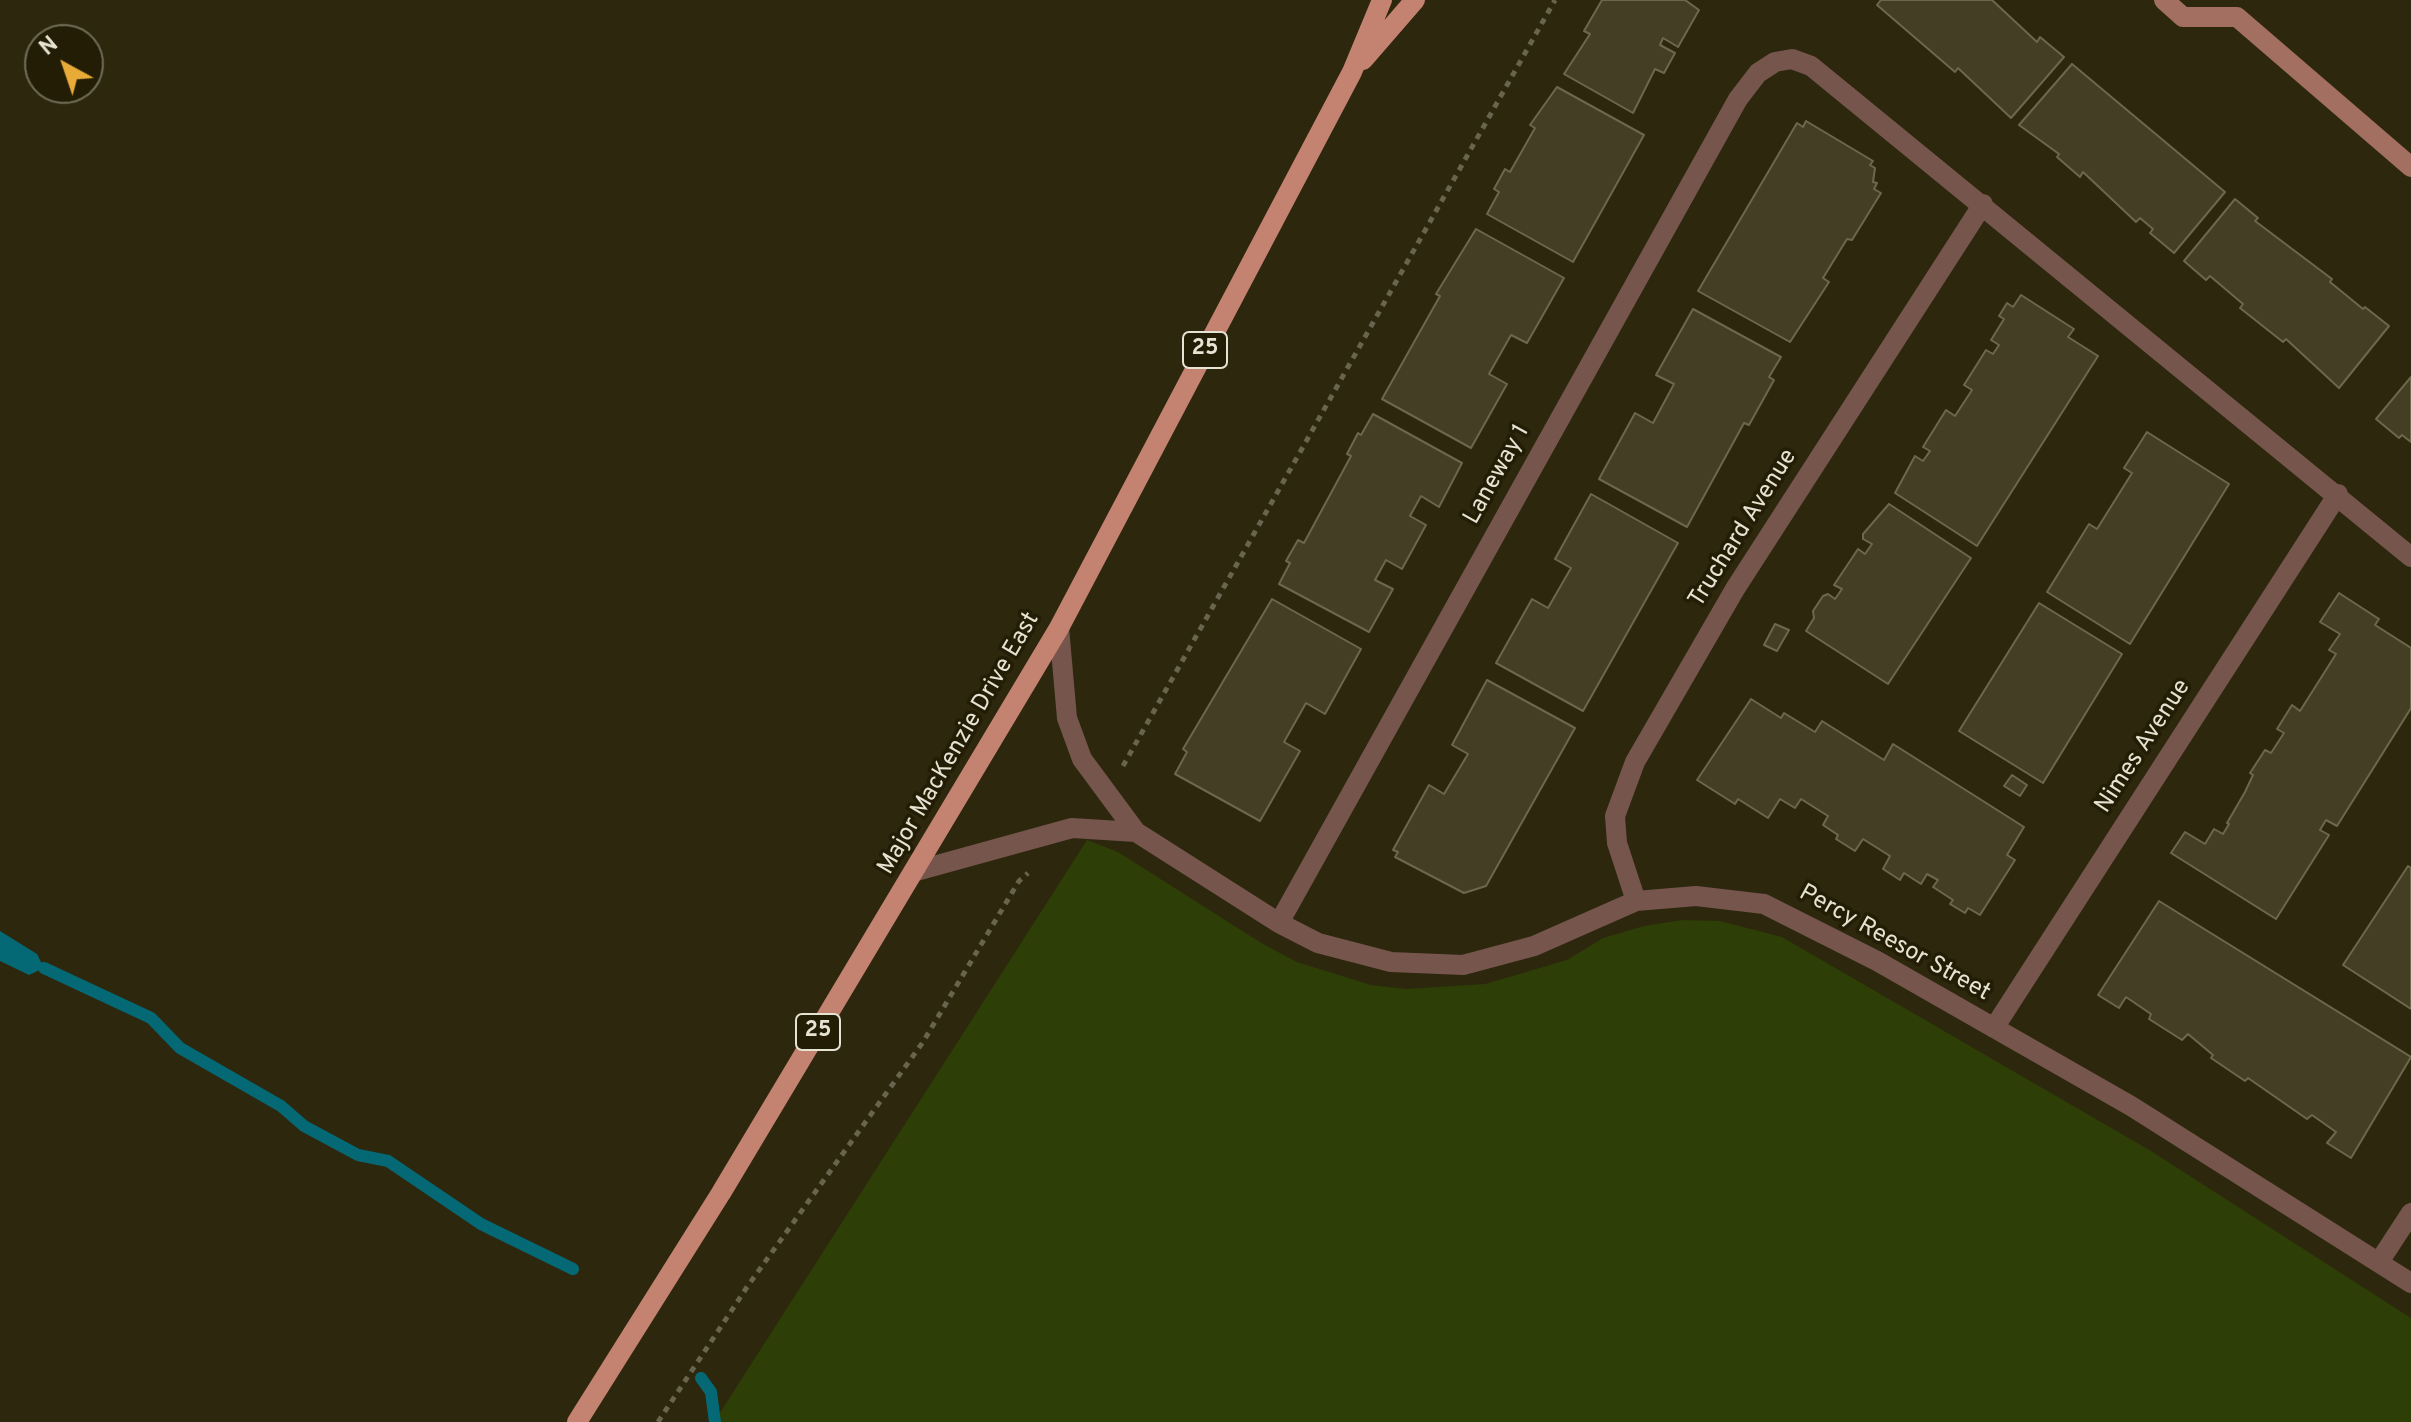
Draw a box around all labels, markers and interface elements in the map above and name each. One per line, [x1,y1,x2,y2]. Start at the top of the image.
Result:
north arrow [24,24,104,104]
text: N [35,31,64,62]
road number: 25 [1183,332,1227,368]
street label: Laneway 1 [1459,420,1537,530]
street label: Truchard Avenue [1684,445,1804,613]
street label: Major MacKenzie Drive East [873,608,1047,880]
street label: Nimes Avenue [2090,675,2198,819]
street label: Percy Reesor Street [1793,879,1995,1009]
road number: 25 [796,1014,840,1050]

